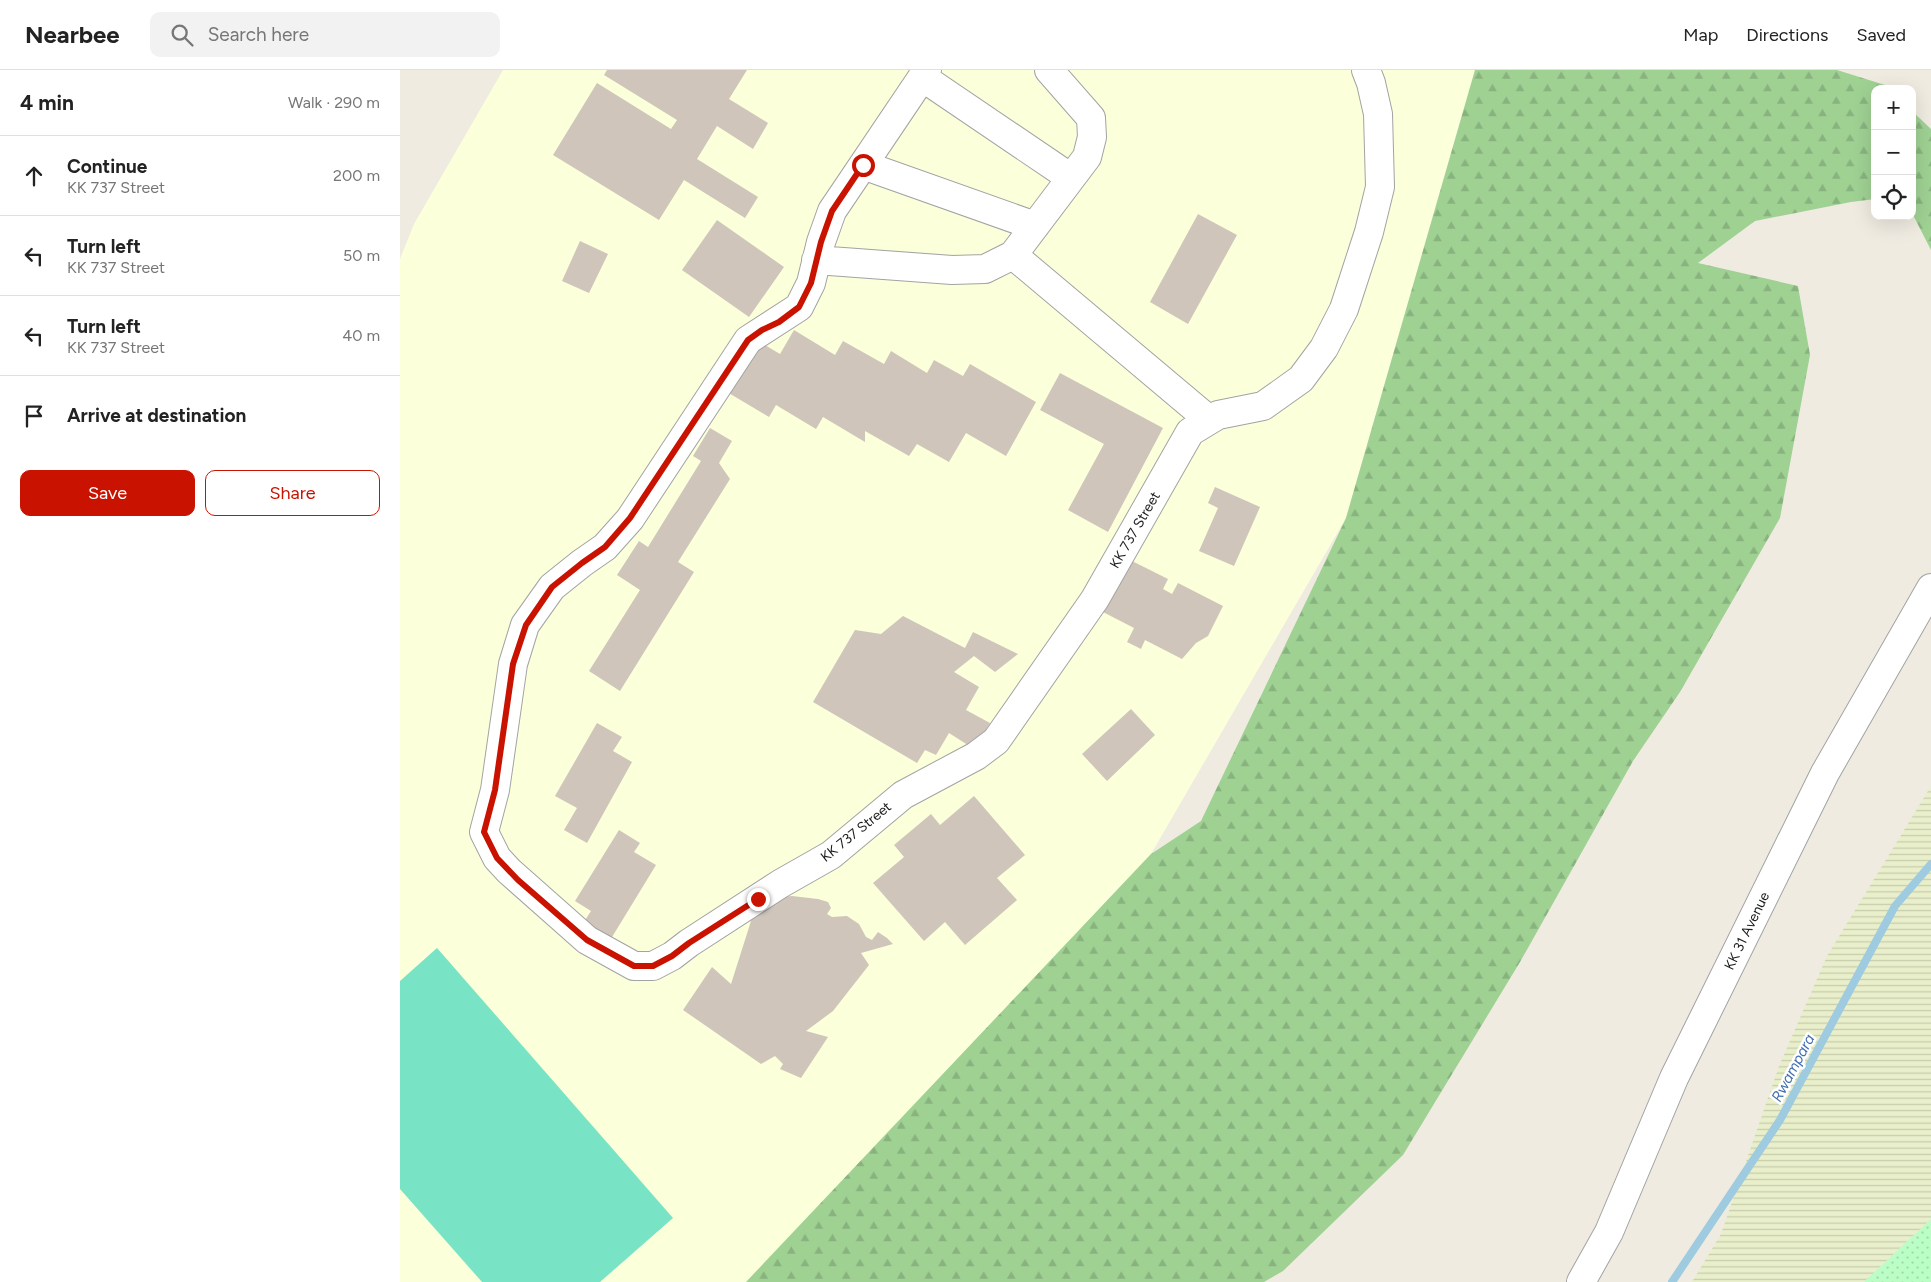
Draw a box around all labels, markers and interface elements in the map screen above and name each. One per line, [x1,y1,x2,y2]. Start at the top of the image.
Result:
search box [150,12,500,57]
text: Nearbee [25,20,120,49]
icon: search [168,21,196,49]
text: Search here [208,23,309,46]
text: Map [1683,24,1718,46]
text: Directions [1746,24,1828,46]
text: Saved [1856,24,1906,46]
map controls [1871,85,1916,220]
button: + [1871,85,1916,130]
text: 4 min [20,90,74,115]
text: Walk · 290 m [288,93,380,112]
button: − [1871,130,1916,175]
route start [852,154,875,177]
text: Continue [67,155,147,178]
icon: ahead [20,162,48,190]
text: 200 m [333,166,380,185]
button: locate [1871,175,1916,220]
text: KK 737 Street [67,178,165,197]
text: Turn left [67,235,141,258]
icon: left [20,242,48,270]
text: 50 m [343,246,380,265]
text: KK 737 Street [67,258,165,277]
text: Turn left [67,315,141,338]
icon: left [20,322,48,350]
text: 40 m [342,326,380,345]
text: KK 737 Street [67,338,165,357]
icon: arrive [20,402,48,430]
text: Arrive at destination [67,404,246,427]
button: Save [20,470,195,516]
button: Share [205,470,380,516]
street label: KK 737 Street [1106,489,1164,571]
street label: KK 737 Street [817,798,895,866]
route end [747,888,770,911]
street label: KK 31 Avenue [1721,889,1773,973]
water label: Rwampara [1768,1031,1818,1105]

